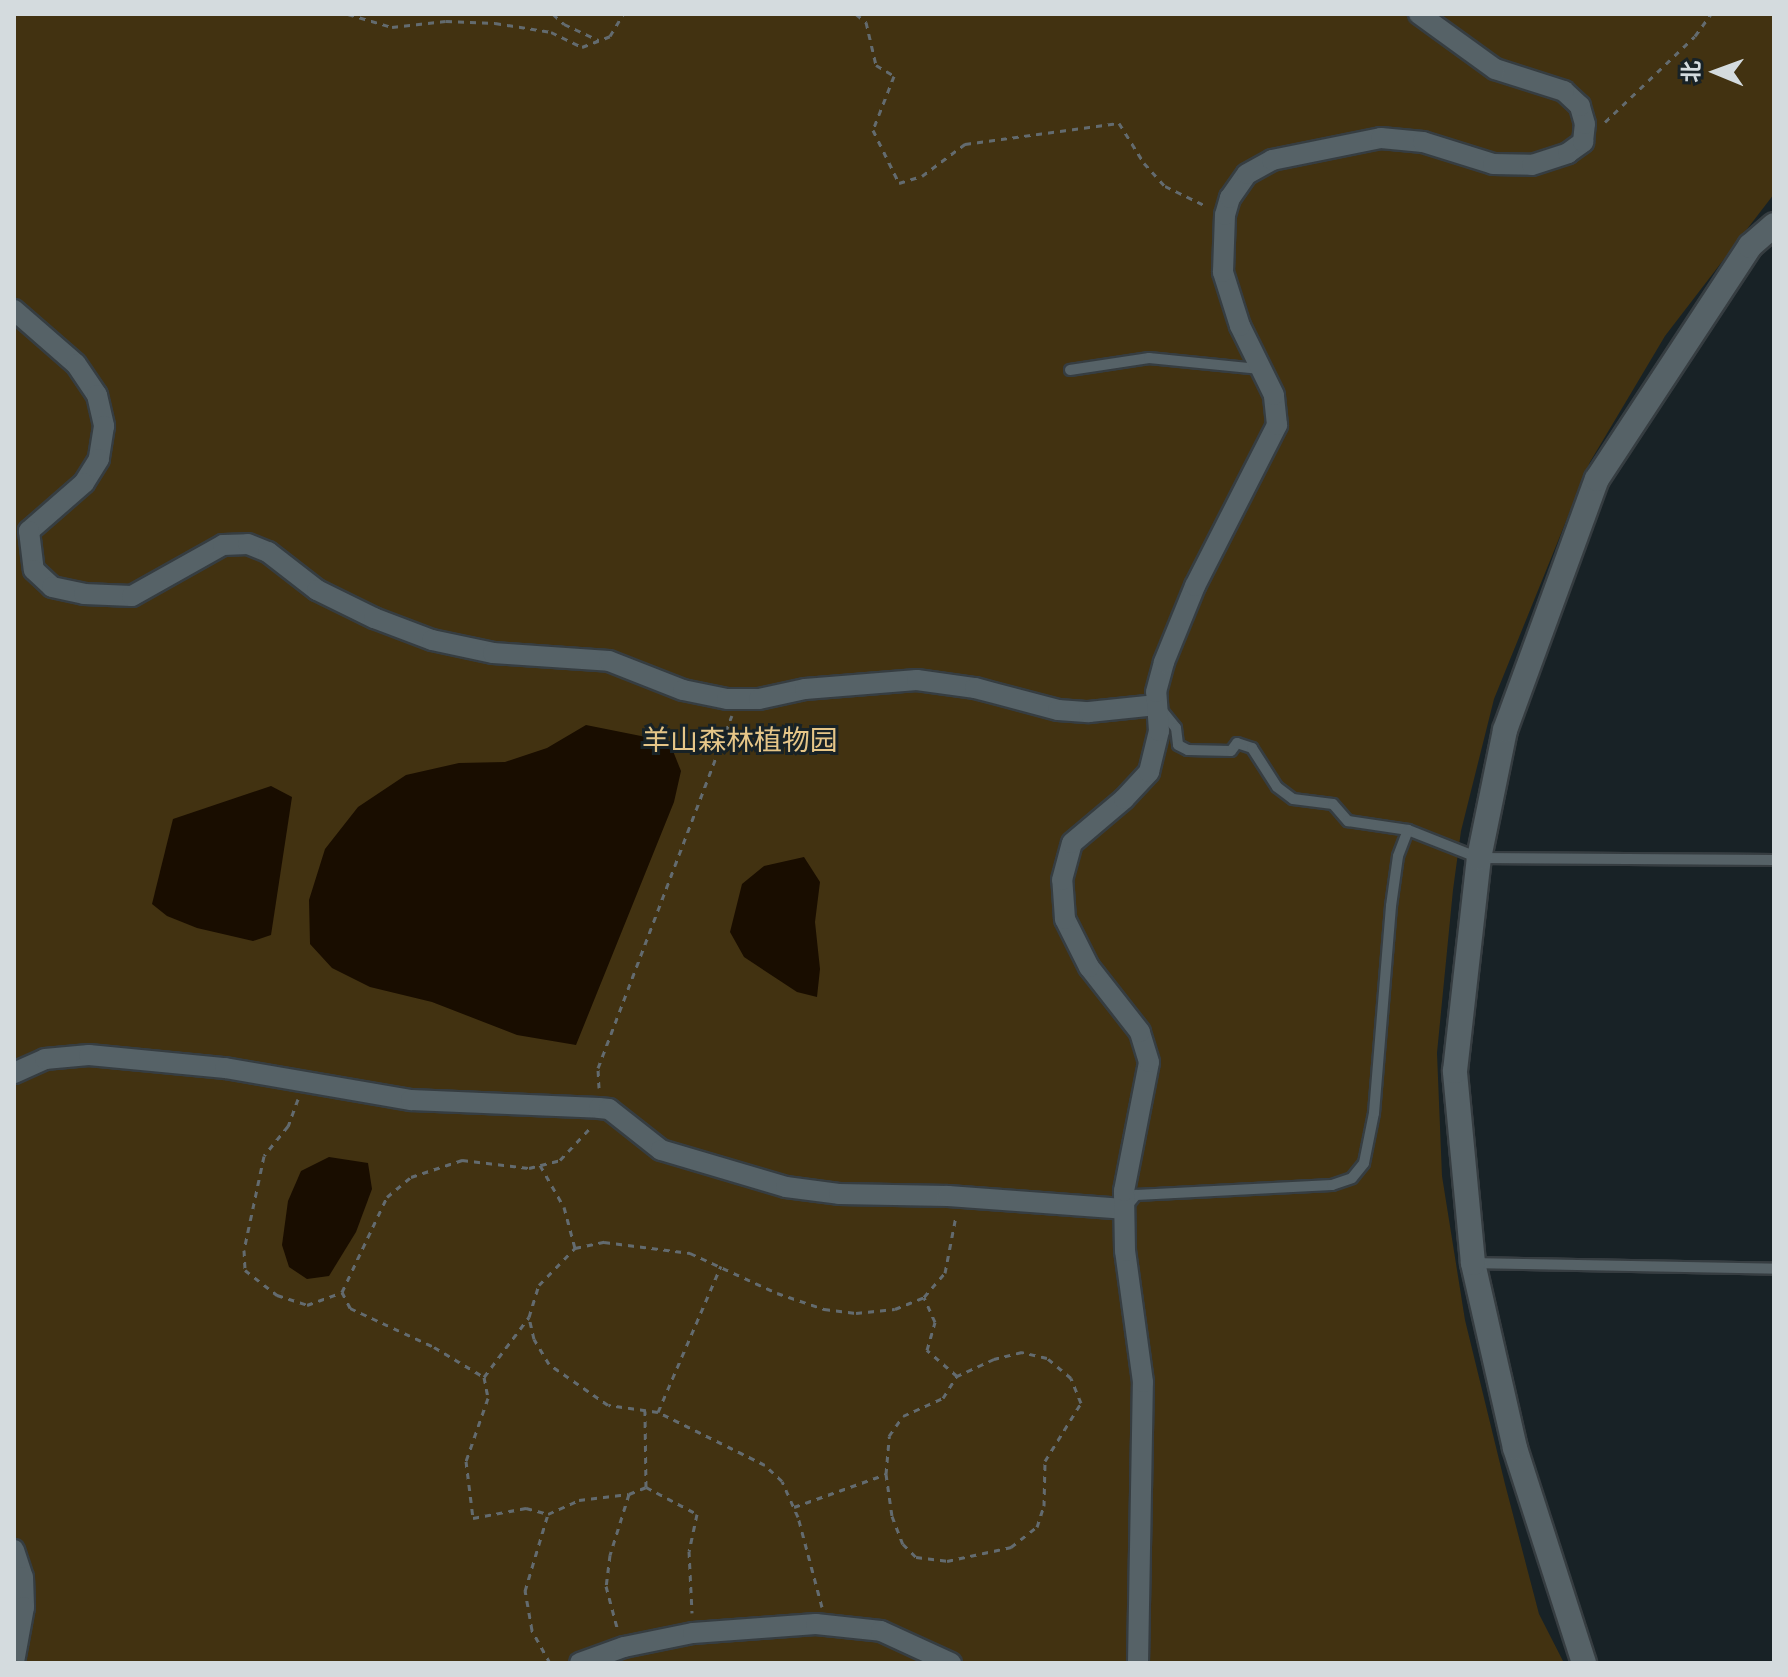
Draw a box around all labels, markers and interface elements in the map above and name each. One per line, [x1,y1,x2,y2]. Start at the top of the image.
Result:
north arrow [1676,32,1756,112]
text: 北 [1678,60,1705,83]
park label: 羊山森林植物园 [642,724,838,758]

